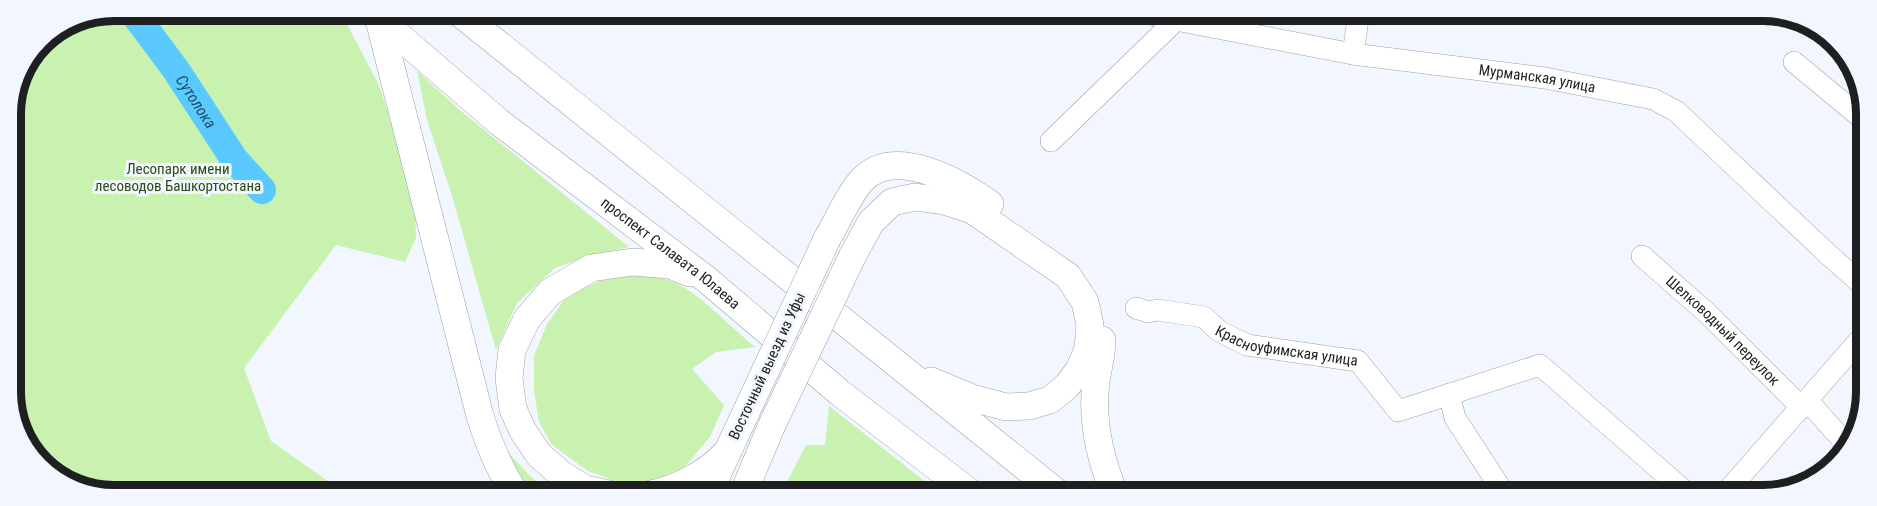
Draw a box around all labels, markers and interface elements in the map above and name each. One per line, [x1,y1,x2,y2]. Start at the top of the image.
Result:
street label: Мурманская улица [1478,61,1597,97]
water label: Сутолока [172,71,220,132]
park label: Лесопарк имени лесоводов Башкортостана [95,160,261,195]
street label: проспект Салавата Юлаева [597,193,744,313]
street label: Шелководный переулок [1662,272,1783,389]
street label: Восточный выезд из Уфы [725,289,809,443]
street label: Красноуфимская улица [1212,322,1359,370]

